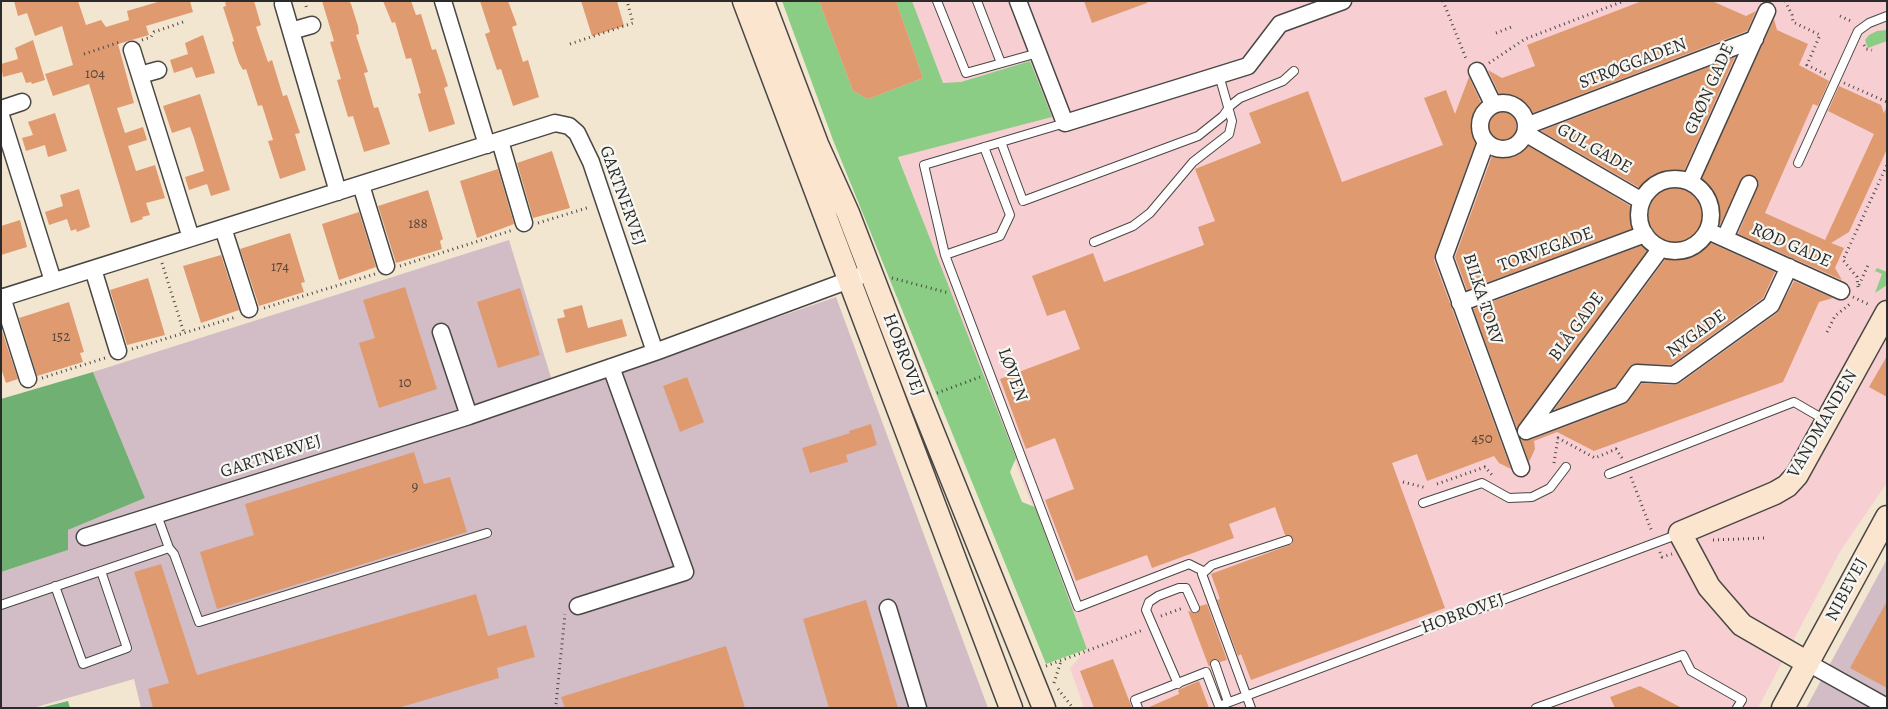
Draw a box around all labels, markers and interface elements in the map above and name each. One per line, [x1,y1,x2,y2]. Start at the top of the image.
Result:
street label: STRØGGADEN [1576,34,1690,94]
street label: GRØN GADE [1680,40,1740,138]
house number: 104 [85,65,105,83]
street label: GUL GADE [1553,119,1635,179]
street label: GARTNERVEJ [594,143,650,249]
house number: 188 [408,215,428,233]
street label: RØD GADE [1748,219,1834,273]
street label: TORVEGADE [1496,223,1596,277]
street label: BILKA TORV [1457,251,1507,347]
house number: 174 [271,258,289,276]
street label: BLÅ GADE [1545,288,1609,366]
street label: NYGADE [1663,305,1731,363]
street label: HOBROVEJ [877,311,929,399]
house number: 152 [52,328,70,346]
street label: LØVEN [992,345,1032,405]
street label: VANDMANDEN [1783,366,1863,482]
house number: 10 [398,374,412,392]
house number: 450 [1471,430,1493,448]
street label: GARTNERVEJ [218,431,324,483]
house number: 9 [412,478,418,496]
street label: NIBEVEJ [1821,555,1873,625]
street label: HOBROVEJ [1418,589,1508,639]

